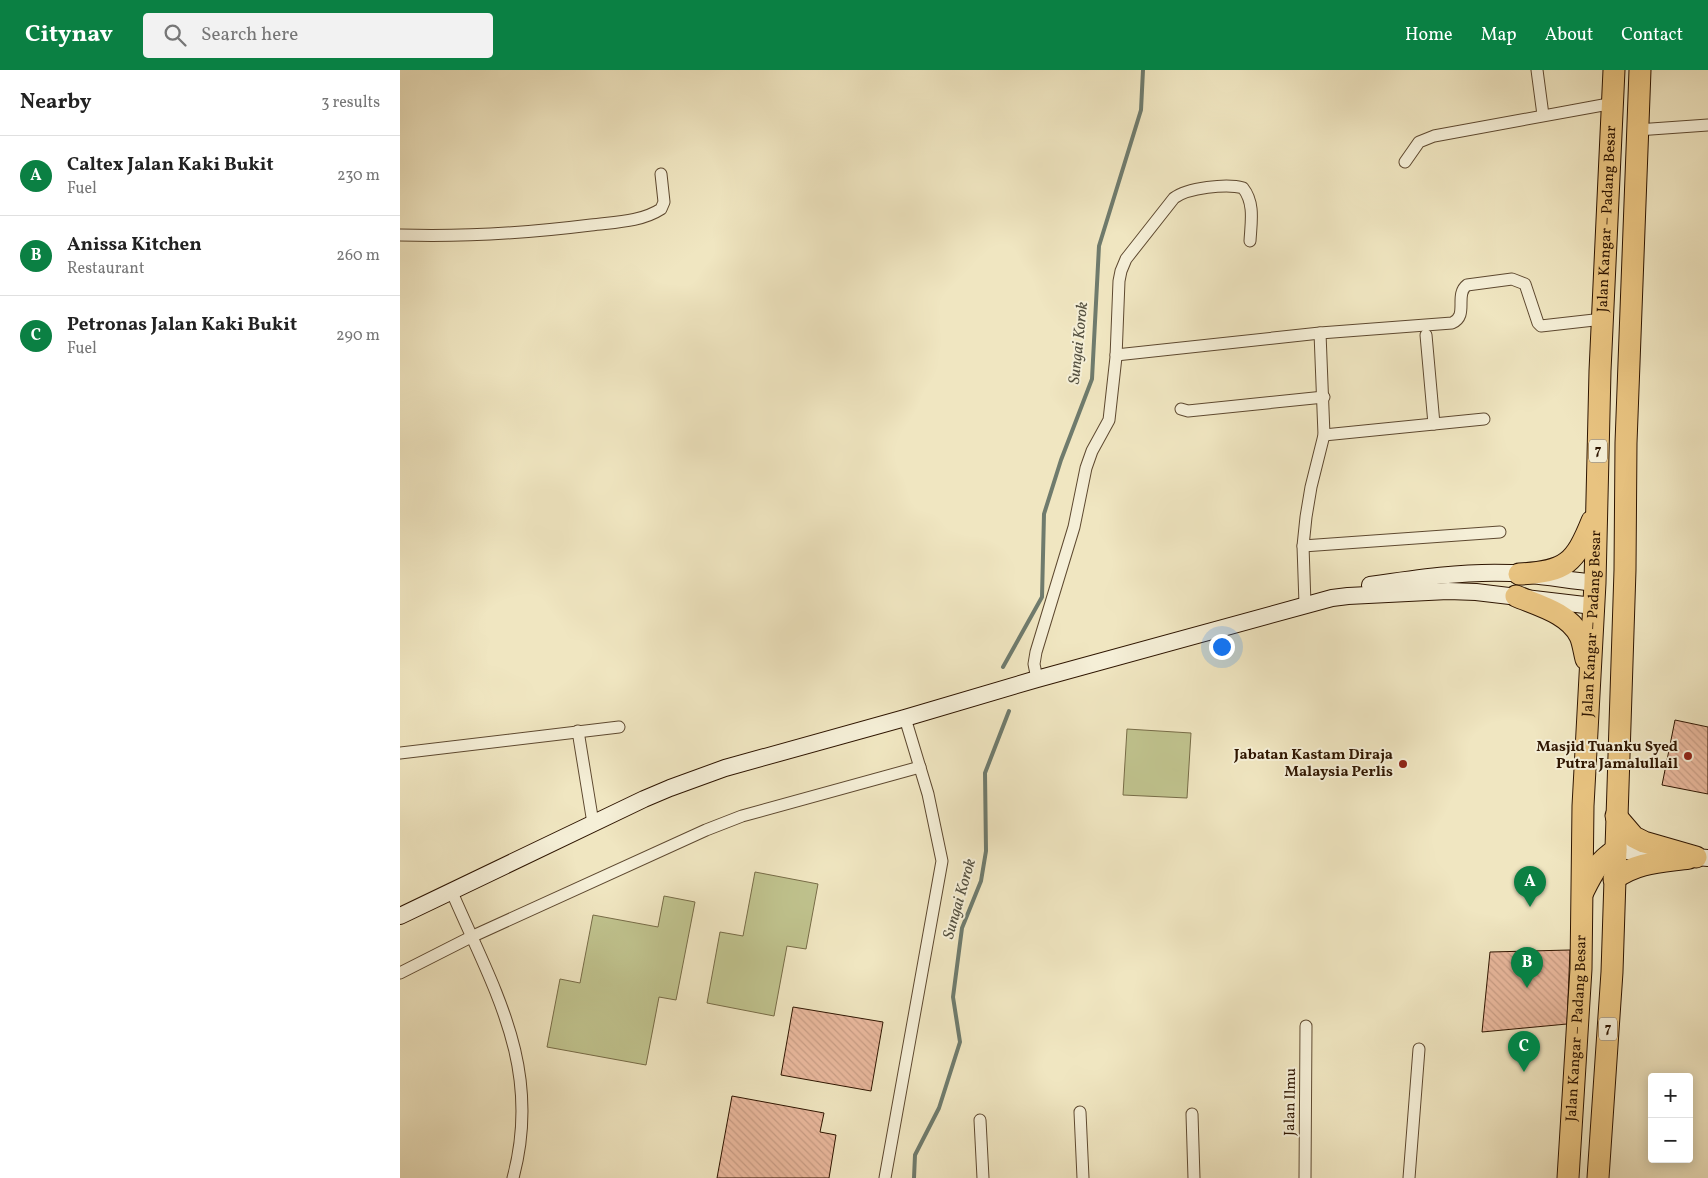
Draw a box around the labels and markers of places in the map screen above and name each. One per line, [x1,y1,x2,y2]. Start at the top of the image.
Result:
place label: Masjid Tuanku Syed Putra Jamalullail [1536,737,1678,775]
place label: Jabatan Kastam Diraja Malaysia Perlis [1233,745,1393,783]
marker: Masjid Tuanku Syed Putra Jamalullail [1682,750,1694,762]
marker: Jabatan Kastam Diraja Malaysia Perlis [1397,758,1409,770]
pin: A [1514,866,1546,907]
pin: B [1511,947,1543,988]
pin: C [1508,1031,1540,1072]

